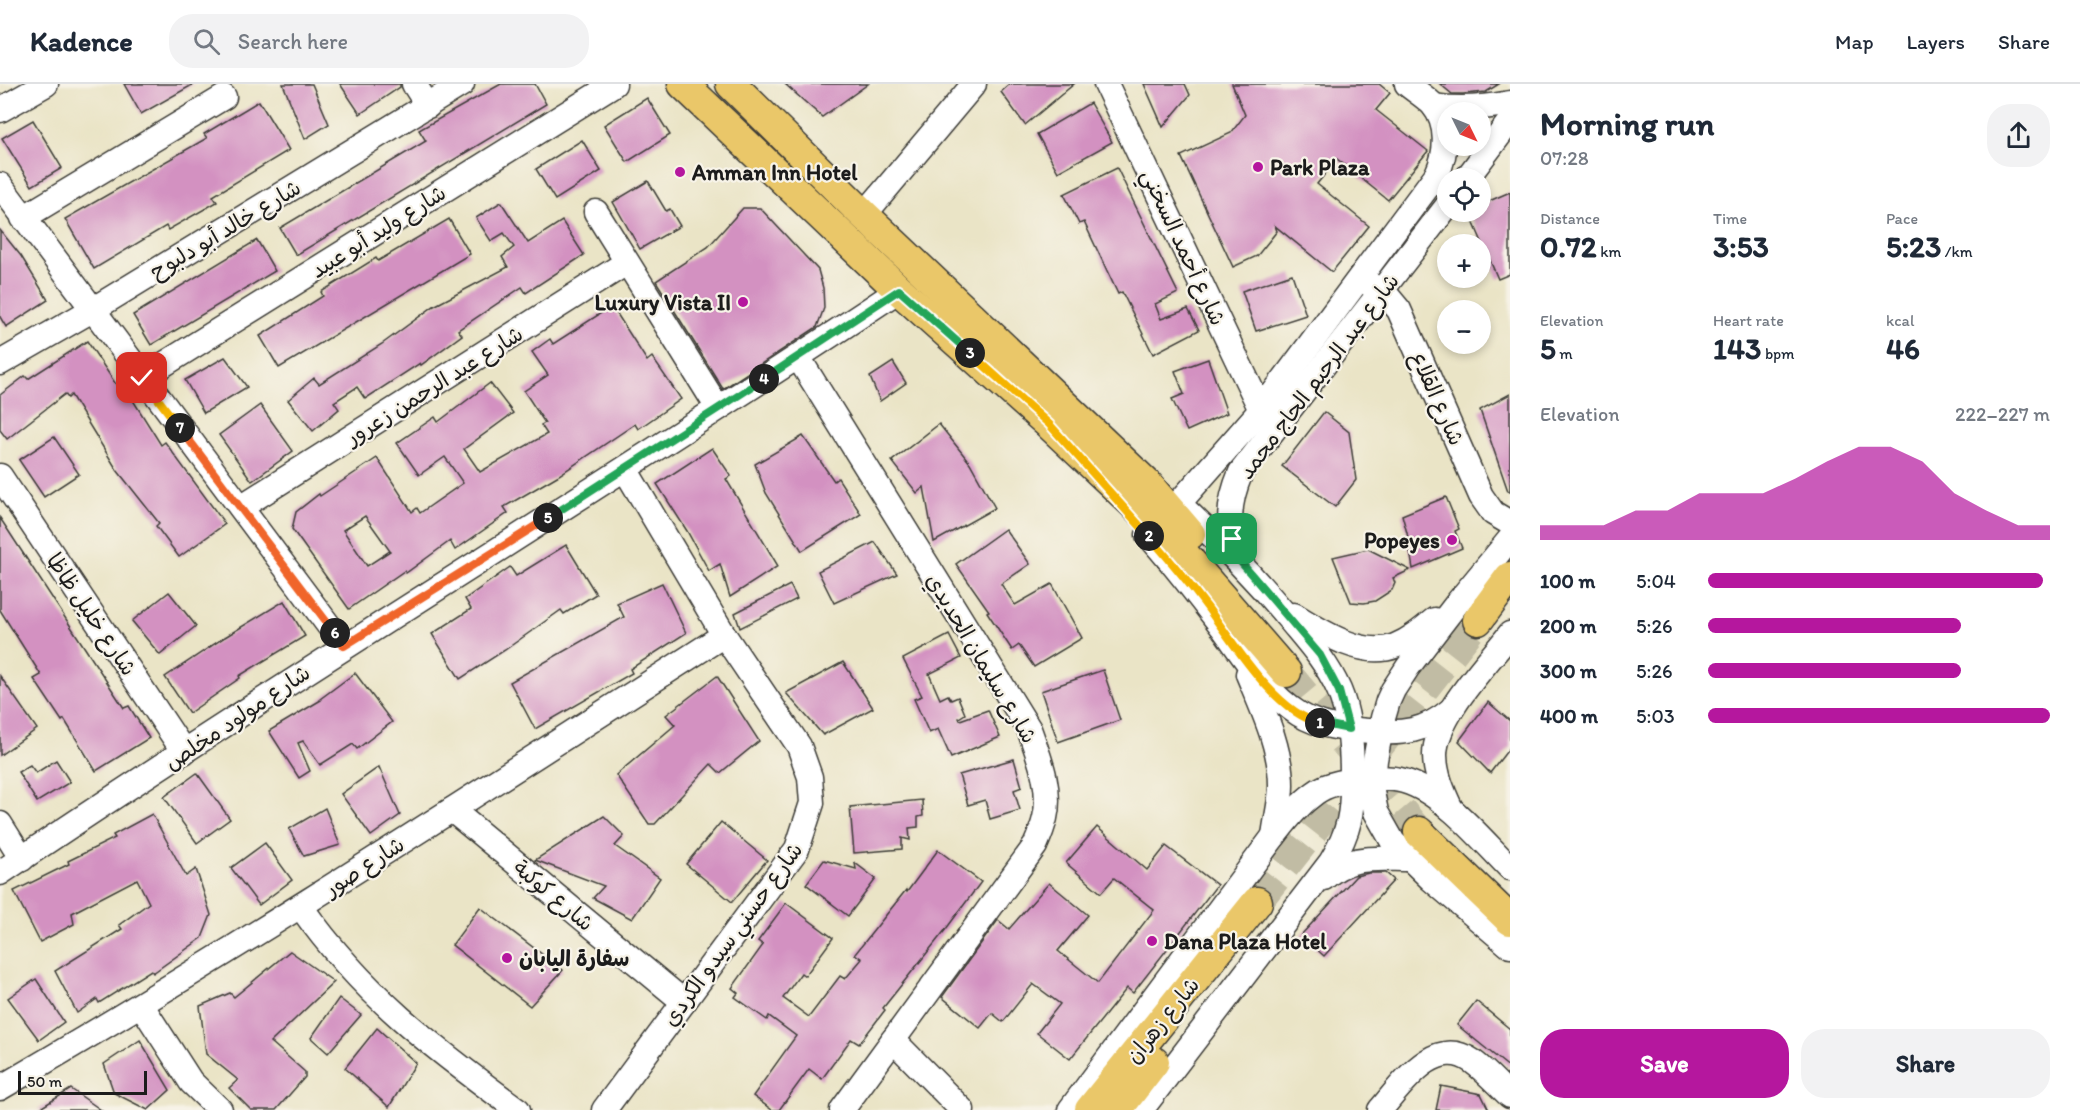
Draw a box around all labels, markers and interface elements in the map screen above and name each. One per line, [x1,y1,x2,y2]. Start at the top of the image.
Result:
search box [169,14,589,68]
text: Kadence [30,24,133,58]
icon: search [190,25,223,58]
text: Search here [238,28,348,55]
text: Map [1835,29,1874,54]
text: Layers [1907,29,1965,54]
text: Share [1998,29,2050,54]
north arrow [1437,102,1491,156]
map controls [1437,102,1491,354]
text: Morning run [1540,104,1715,143]
button: share [1987,104,2050,167]
text: 07:28 [1540,146,1589,170]
place label: Park Plaza [1270,154,1370,181]
place label: Amman Inn Hotel [691,159,858,186]
marker: Park Plaza [1251,160,1265,174]
marker: Amman Inn Hotel [673,165,687,179]
street label: شارع أحمد السخني [1130,165,1232,332]
button: locate [1437,168,1491,222]
street label: شارع خالد أبو دلبوح [145,174,307,287]
street label: شارع وليد أبو عبيد [306,179,452,286]
text: Distance [1540,209,1600,228]
text: Time [1713,209,1747,228]
text: Pace [1886,209,1918,228]
text: 0.72 [1540,228,1597,265]
text: 3:53 [1713,228,1769,265]
text: 5:23 [1886,228,1941,265]
button: + [1437,234,1491,288]
text: km [1597,242,1621,261]
text: /km [1941,242,1973,261]
street label: شارع عبد الرحيم الحاج محمد [1232,268,1407,486]
place label: Luxury Vista II [594,289,731,316]
marker: Luxury Vista II [736,295,750,309]
button: − [1437,300,1491,354]
text: Elevation [1540,311,1604,330]
text: Heart rate [1713,311,1784,330]
text: kcal [1886,311,1914,330]
street label: شارع عبد الرحمن زعرور [339,320,529,454]
text: 5 [1540,330,1556,367]
text: 143 [1713,330,1761,367]
text: 46 [1886,330,1920,367]
pin: 3 [955,338,985,368]
text: 3 [966,343,974,362]
text: m [1556,344,1573,363]
text: bpm [1761,344,1795,363]
street label: شارع القلاع [1403,347,1470,450]
pin [116,352,167,403]
icon: check [125,361,158,394]
pin: 4 [749,364,779,394]
text: 4 [759,369,769,388]
text: Elevation [1540,402,1619,426]
text: 222–227 m [1955,402,2050,426]
pin: 7 [165,413,195,443]
text: 7 [176,418,184,437]
pin: 5 [533,503,563,533]
text: 5 [544,508,552,527]
pin [1206,513,1257,564]
pin: 2 [1134,521,1164,551]
icon: arrive [1215,522,1248,555]
text: 2 [1145,526,1153,545]
place label: Popeyes [1364,527,1440,554]
marker: Popeyes [1445,533,1459,547]
street label: شارع خليل ظاظا [39,548,143,682]
street label: شارع سليمان الحديدي [918,568,1043,750]
text: 100 m [1540,569,1595,593]
text: 5:04 [1636,569,1676,593]
text: 200 m [1540,614,1596,638]
text: 5:26 [1636,614,1673,638]
pin: 6 [320,618,350,648]
text: 6 [331,623,339,642]
street label: شارع مولود مخلص [159,659,316,778]
text: 300 m [1540,659,1597,683]
text: 5:26 [1636,659,1673,683]
text: 400 m [1540,704,1598,728]
text: 5:03 [1636,704,1675,728]
pin: 1 [1305,708,1335,738]
text: 1 [1316,713,1324,732]
street label: شارع صور [318,831,410,905]
street label: شارع حسني سيدو الكردي [657,837,813,1035]
street label: شارع كوكبة [507,854,599,938]
place label: Dana Plaza Hotel [1164,928,1327,955]
marker: Dana Plaza Hotel [1145,934,1159,948]
place label: سفارة اليابان [519,945,629,972]
marker: سفارة اليابان [500,951,514,965]
street label: شارع زهران [1120,972,1207,1070]
button: Save [1540,1029,1789,1098]
button: Share [1801,1029,2050,1098]
scale bar [18,1068,147,1096]
text: 50 m [27,1072,62,1091]

